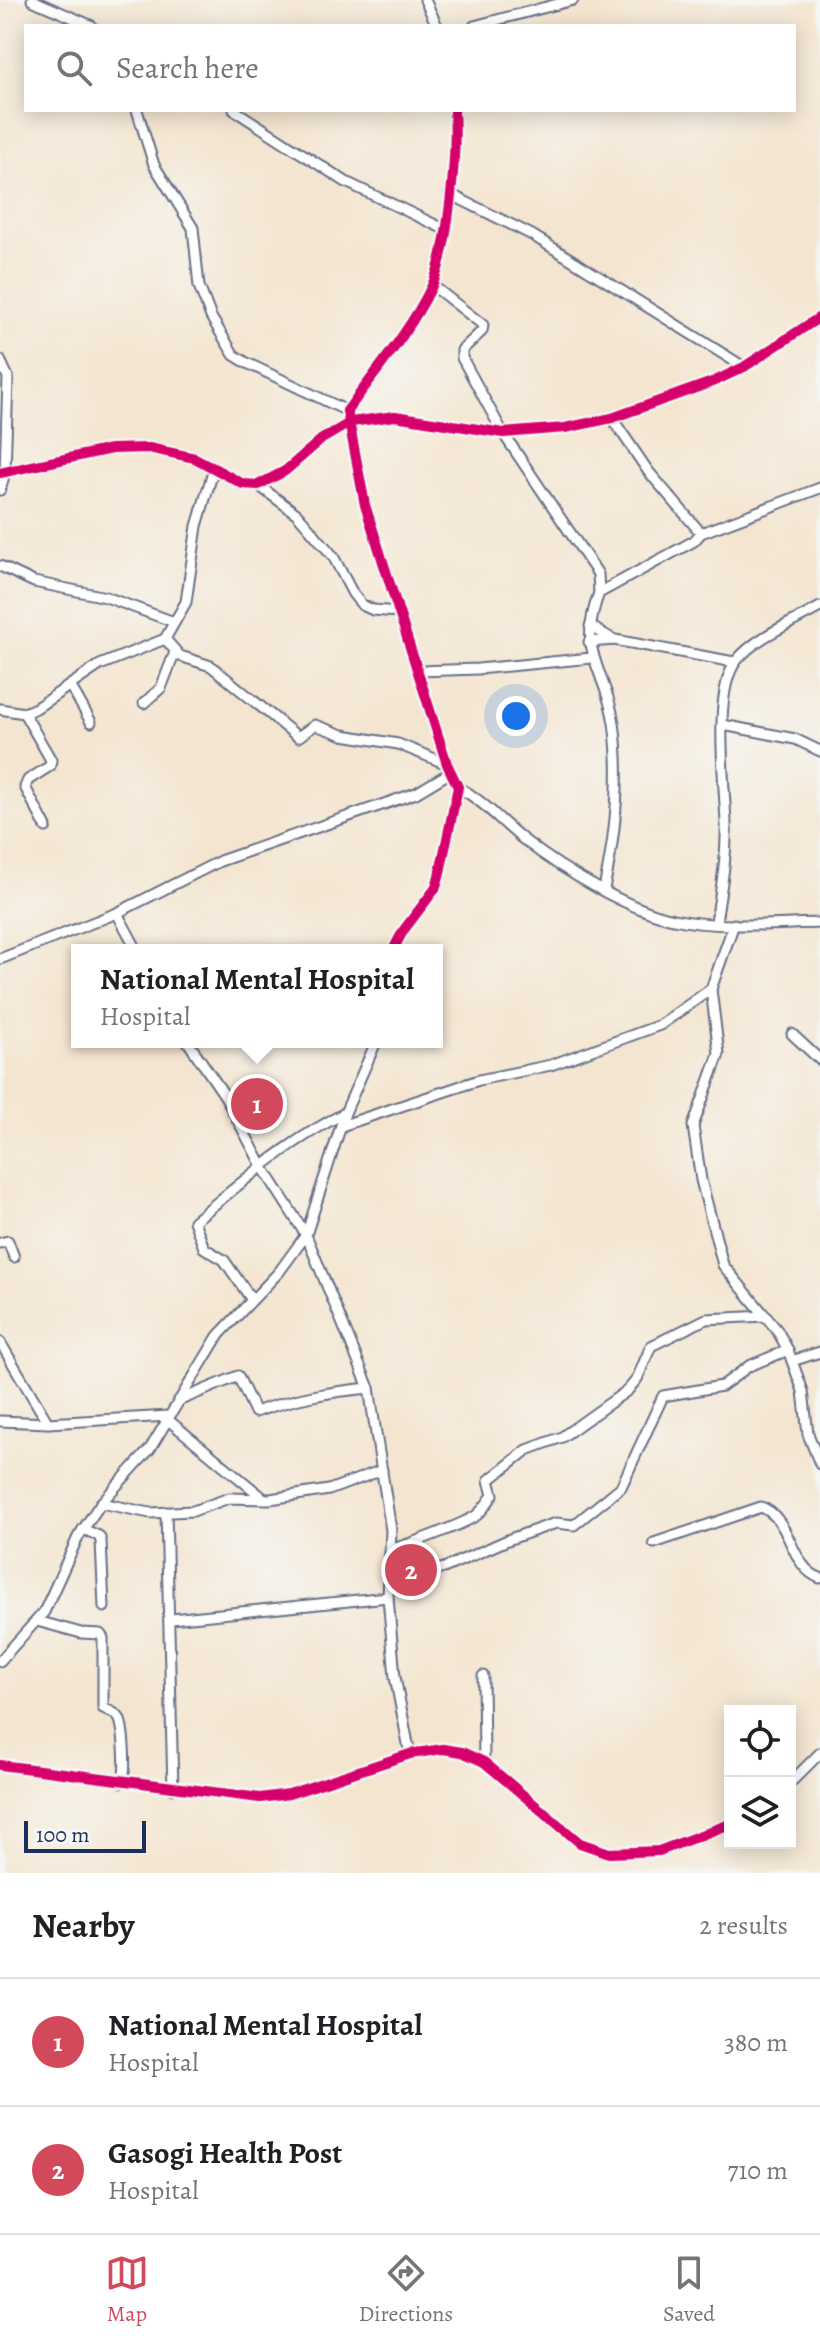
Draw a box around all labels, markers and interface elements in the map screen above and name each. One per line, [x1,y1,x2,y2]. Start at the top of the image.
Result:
search box [24,24,796,112]
icon: search [52,46,96,90]
text: Search here [116,48,259,88]
your location [496,696,536,736]
popup [71,944,443,1048]
text: National Mental Hospital [100,959,414,999]
text: Hospital [100,999,190,1034]
pin: 1 [231,1074,283,1134]
pin: 2 [385,1540,437,1600]
map controls [724,1705,796,1849]
button: locate [724,1705,796,1777]
button: layers [724,1777,796,1849]
scale bar [24,1817,146,1853]
text: 100 m [36,1820,90,1850]
text: Nearby [32,1902,135,1949]
text: 2 results [699,1908,788,1943]
text: National Mental Hospital [108,2005,422,2045]
text: 1 [53,2025,63,2060]
text: 380 m [724,2025,788,2060]
text: Hospital [108,2045,199,2080]
text: Gasogi Health Post [108,2133,342,2173]
text: 2 [52,2153,64,2188]
text: 710 m [728,2153,788,2188]
text: Hospital [108,2173,199,2208]
tab: Map [105,2251,149,2329]
tab: Directions [359,2251,453,2329]
tab: Saved [663,2251,715,2329]

